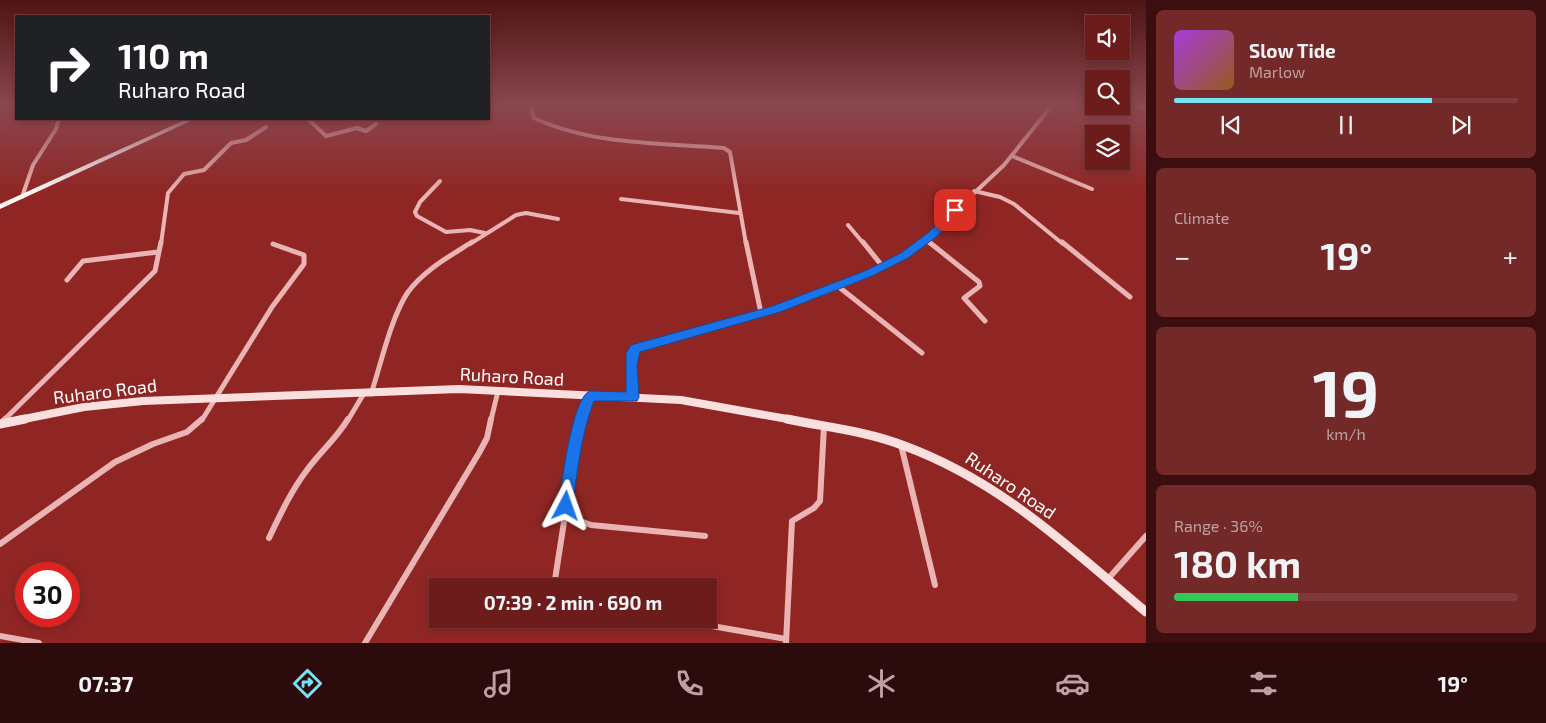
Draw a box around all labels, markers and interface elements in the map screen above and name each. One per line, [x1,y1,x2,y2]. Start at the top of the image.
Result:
map controls [1085,15,1130,170]
button: sound [1085,15,1130,60]
text: 110 m [118,34,209,76]
icon: right [35,35,100,100]
text: Slow Tide [1249,39,1336,62]
text: Marlow [1249,62,1305,81]
button: search [1085,70,1130,115]
text: Ruharo Road [118,76,246,102]
icon: previous [1217,111,1245,139]
icon: pause [1332,111,1360,139]
icon: next [1447,111,1475,139]
button: layers [1085,125,1130,170]
pin [934,189,976,231]
icon: arrive [941,196,969,224]
text: Climate [1174,208,1229,227]
text: 19° [1321,232,1372,278]
text: − [1174,239,1190,273]
text: + [1503,239,1518,273]
text: 19 [1313,352,1379,430]
street label: Ruharo Road [459,362,565,390]
street label: Ruharo Road [52,374,158,408]
text: km/h [1326,424,1366,443]
street label: Ruharo Road [962,447,1060,523]
position arrow [539,479,591,531]
text: Range · 36% [1174,516,1263,535]
text: 180 km [1174,540,1301,586]
speed limit sign: 30 [15,562,80,627]
text: 07:39 · 2 min · 690 m [484,591,662,614]
icon: directions [290,666,325,701]
icon: music [481,666,516,701]
icon: phone [672,666,707,701]
icon: climate [864,666,899,701]
icon: car [1055,666,1090,701]
icon: filters [1246,666,1281,701]
text: 07:37 [78,670,133,696]
text: 19° [1438,670,1468,696]

